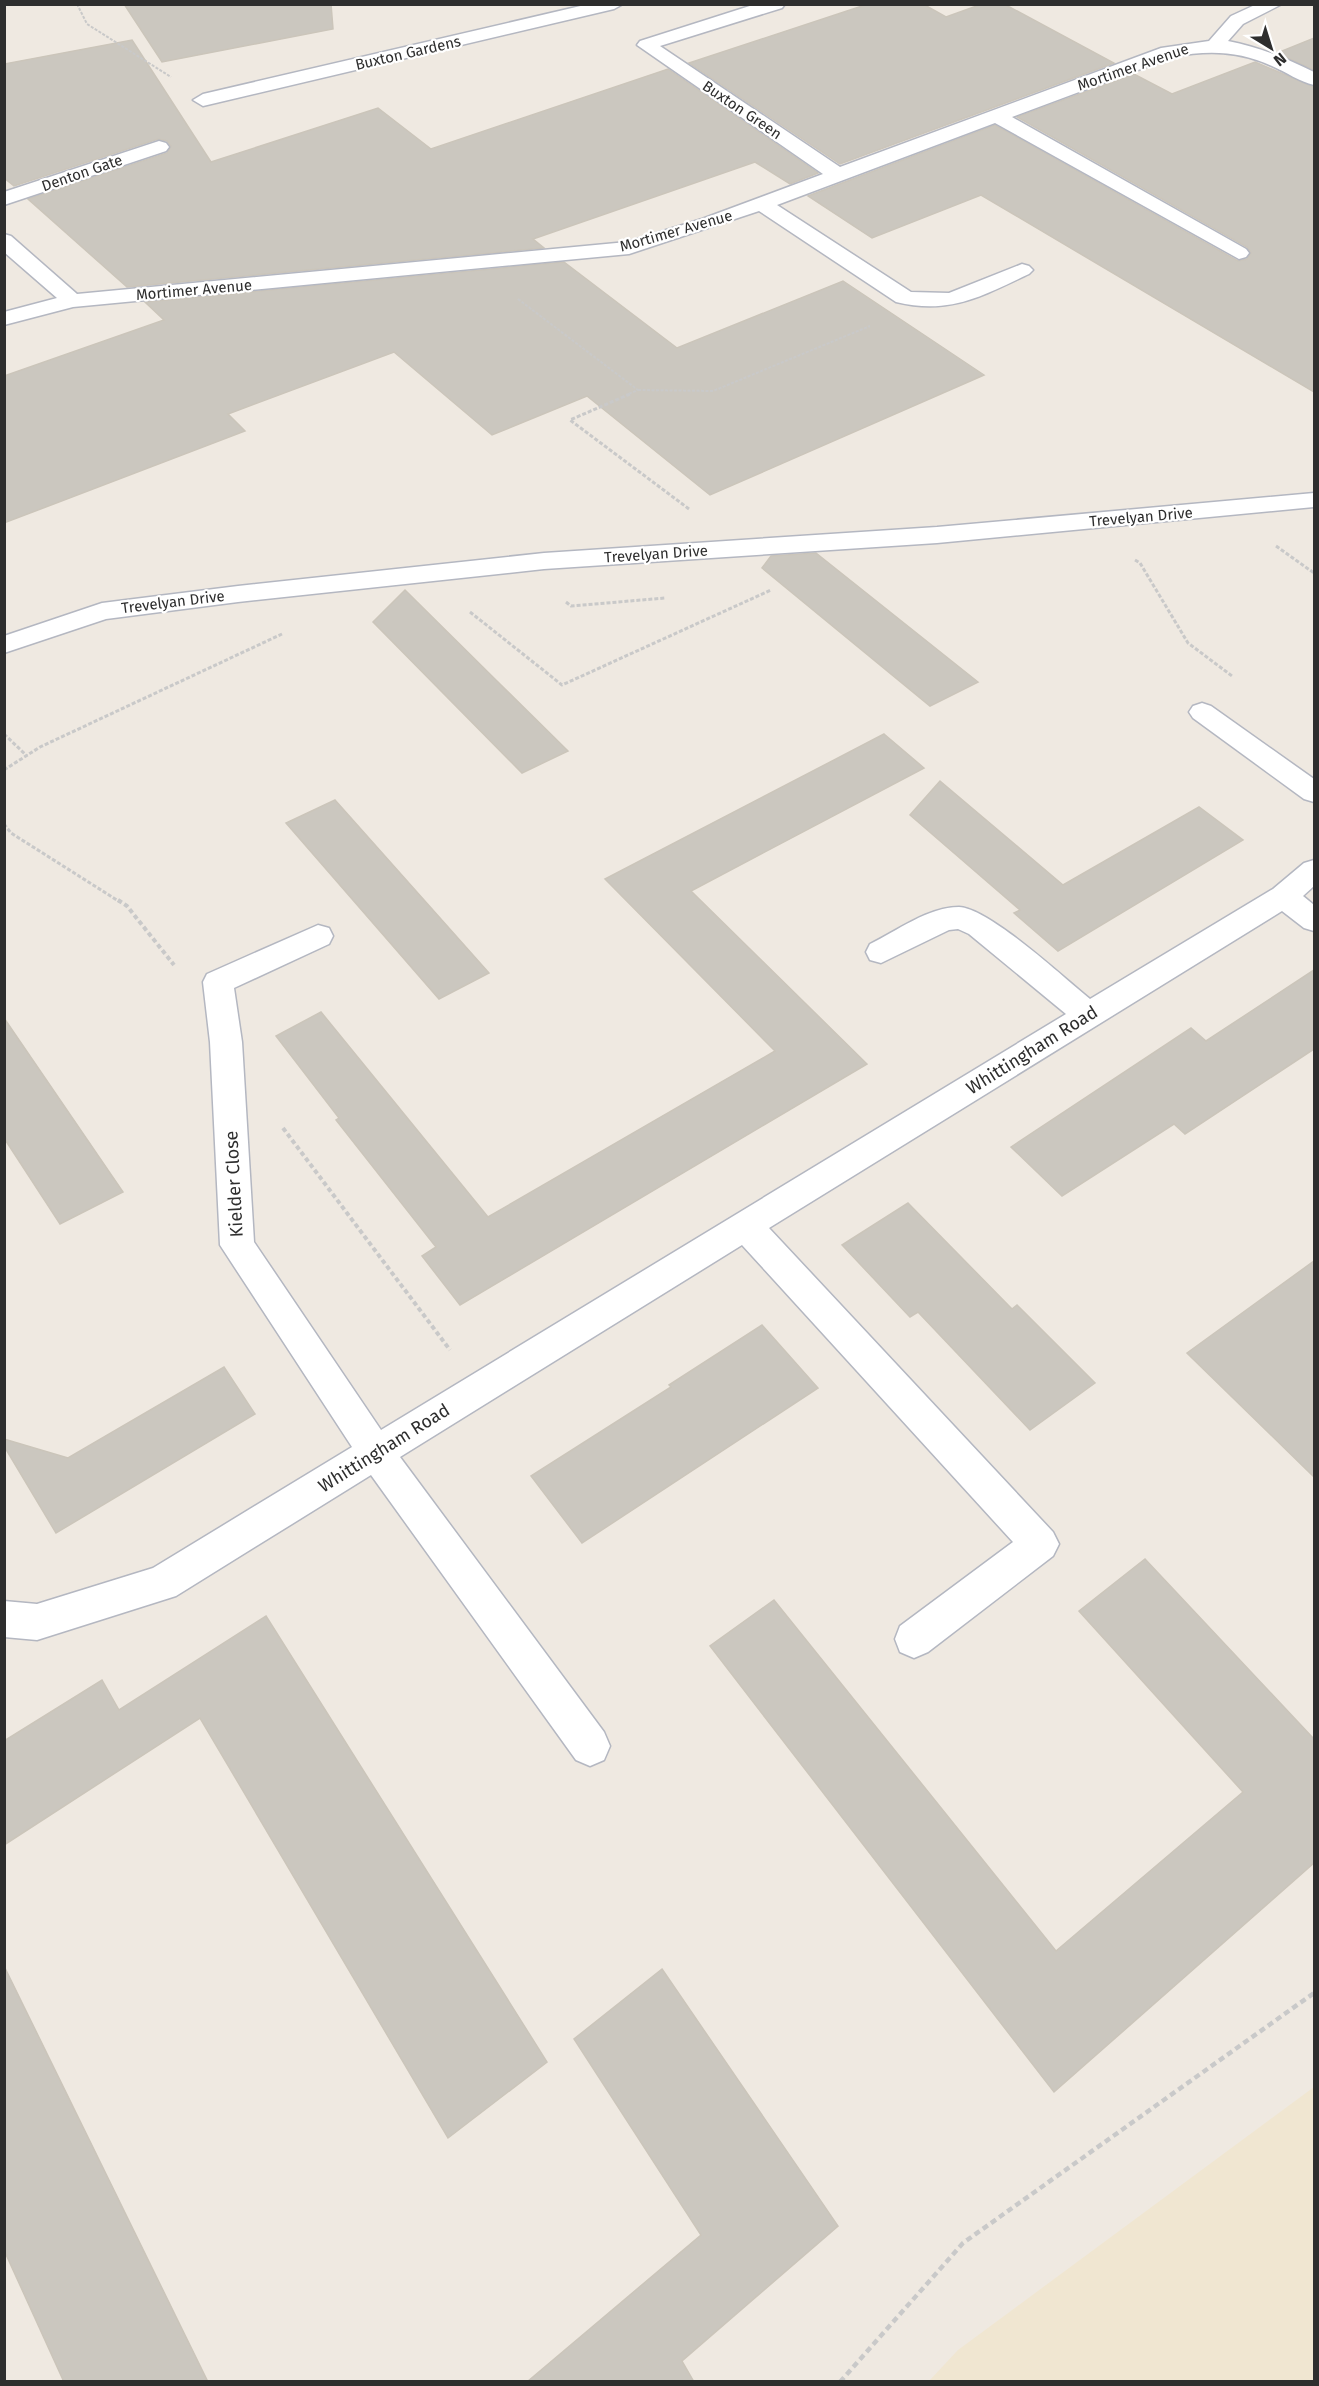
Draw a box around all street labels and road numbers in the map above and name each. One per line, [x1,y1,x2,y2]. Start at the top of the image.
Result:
street label: Buxton Gardens [353,32,463,74]
street label: Mortimer Avenue [1075,40,1191,94]
street label: Buxton Green [699,77,785,143]
street label: Denton Gate [39,151,125,195]
street label: Mortimer Avenue [618,206,734,256]
street label: Mortimer Avenue [135,276,253,304]
street label: Trevelyan Drive [1089,504,1193,530]
street label: Trevelyan Drive [604,541,708,567]
street label: Trevelyan Drive [120,587,226,617]
street label: Whittingham Road [962,1001,1102,1099]
street label: Kielder Close [220,1130,248,1238]
street label: Whittingham Road [314,1399,454,1497]

